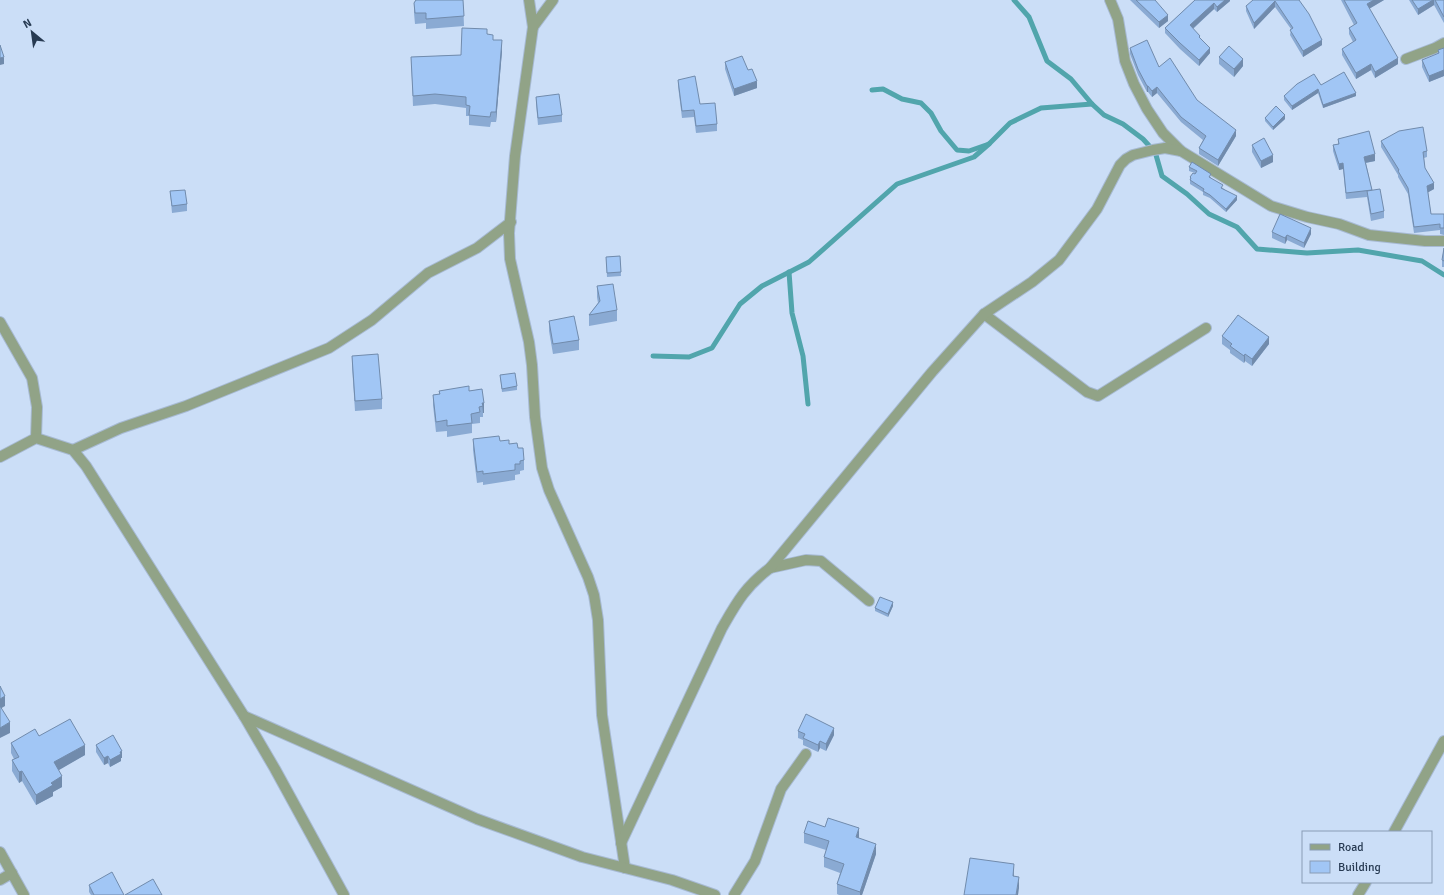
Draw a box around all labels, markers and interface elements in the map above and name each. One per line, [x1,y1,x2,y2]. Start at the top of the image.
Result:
north arrow [12,12,52,52]
text: N [21,16,34,31]
legend [1302,831,1432,883]
text: Road [1338,840,1364,855]
text: Building [1338,860,1381,875]

